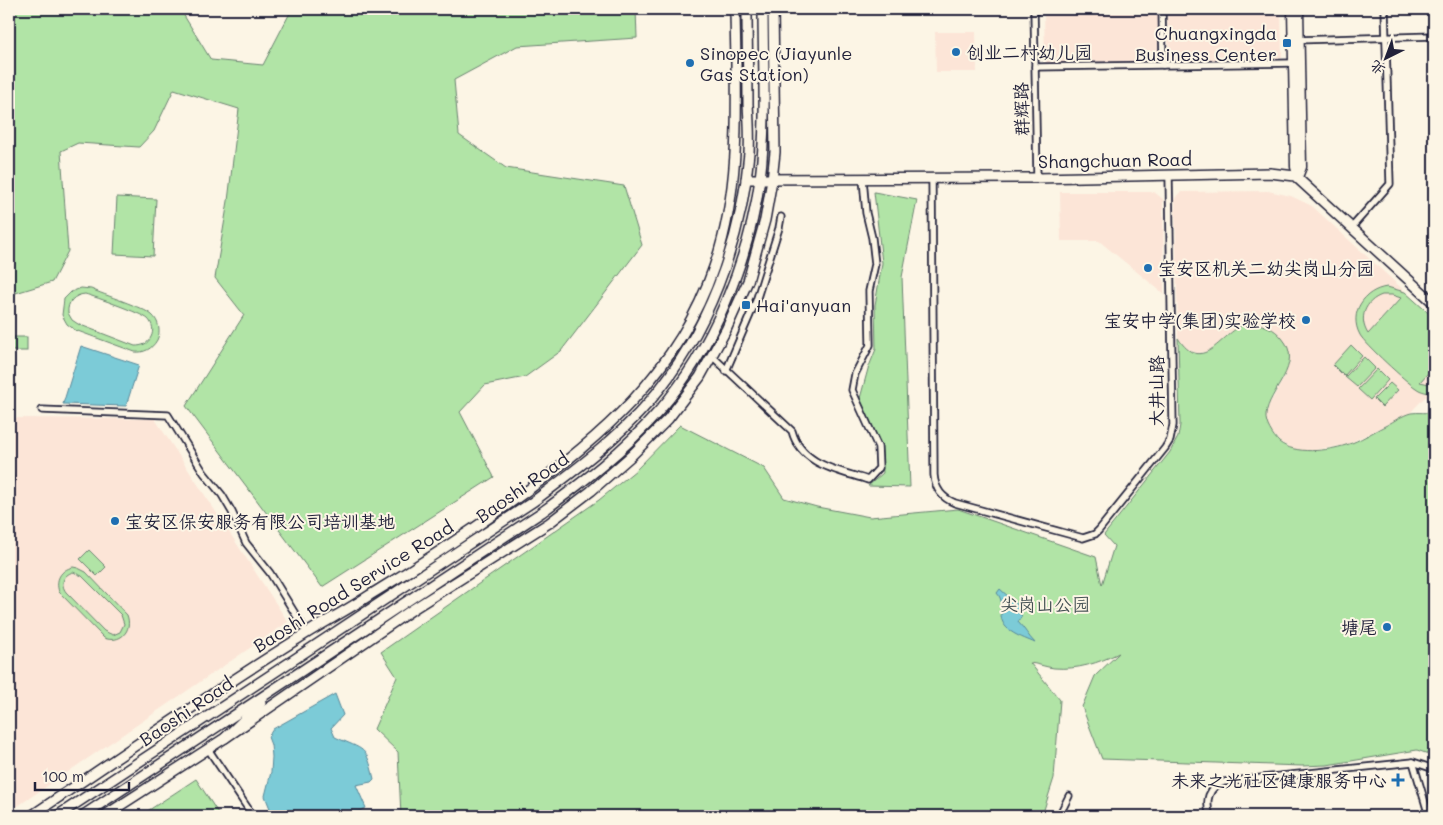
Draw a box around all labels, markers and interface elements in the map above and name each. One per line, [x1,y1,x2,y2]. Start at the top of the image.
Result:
place label: Chuangxingda Business Center [1135,21,1277,66]
north arrow [1360,32,1410,82]
marker: Chuangxingda Business Center [1281,37,1293,49]
place label: 创业二村幼儿园 [966,40,1092,64]
place label: Sinopec (Jiayunle Gas Station) [700,41,852,86]
marker: 创业二村幼儿园 [950,46,962,58]
text: 北 [1365,56,1389,80]
marker: Sinopec (Jiayunle Gas Station) [684,57,696,69]
street label: 群辉路 [1009,82,1033,136]
street label: Shangchuan Road [1038,147,1192,173]
place label: 宝安区机关二幼尖岗山分园 [1158,256,1374,280]
marker: 宝安区机关二幼尖岗山分园 [1142,262,1154,274]
place label: Hai'anyuan [756,293,851,317]
marker: Hai'anyuan [740,299,752,311]
place label: 宝安中学(集团)实验学校 [1104,308,1296,332]
marker: 宝安中学(集团)实验学校 [1300,314,1312,326]
street label: 大井山路 [1144,355,1168,427]
street label: Baoshi Road [471,446,573,528]
place label: 宝安区保安服务有限公司培训基地 [125,509,395,533]
street label: Baoshi Road Service Road [248,514,458,658]
marker: 宝安区保安服务有限公司培训基地 [109,515,121,527]
park label: 尖岗山公园 [1000,592,1090,616]
place label: 塘尾 [1341,615,1377,639]
marker: 塘尾 [1381,621,1393,633]
street label: Baoshi Road [134,671,238,751]
scale bar [35,760,129,792]
text: 100 m [42,766,84,786]
place label: 未来之光社区健康服务中心 [1171,768,1387,792]
marker: 未来之光社区健康服务中心 [1391,773,1405,787]

